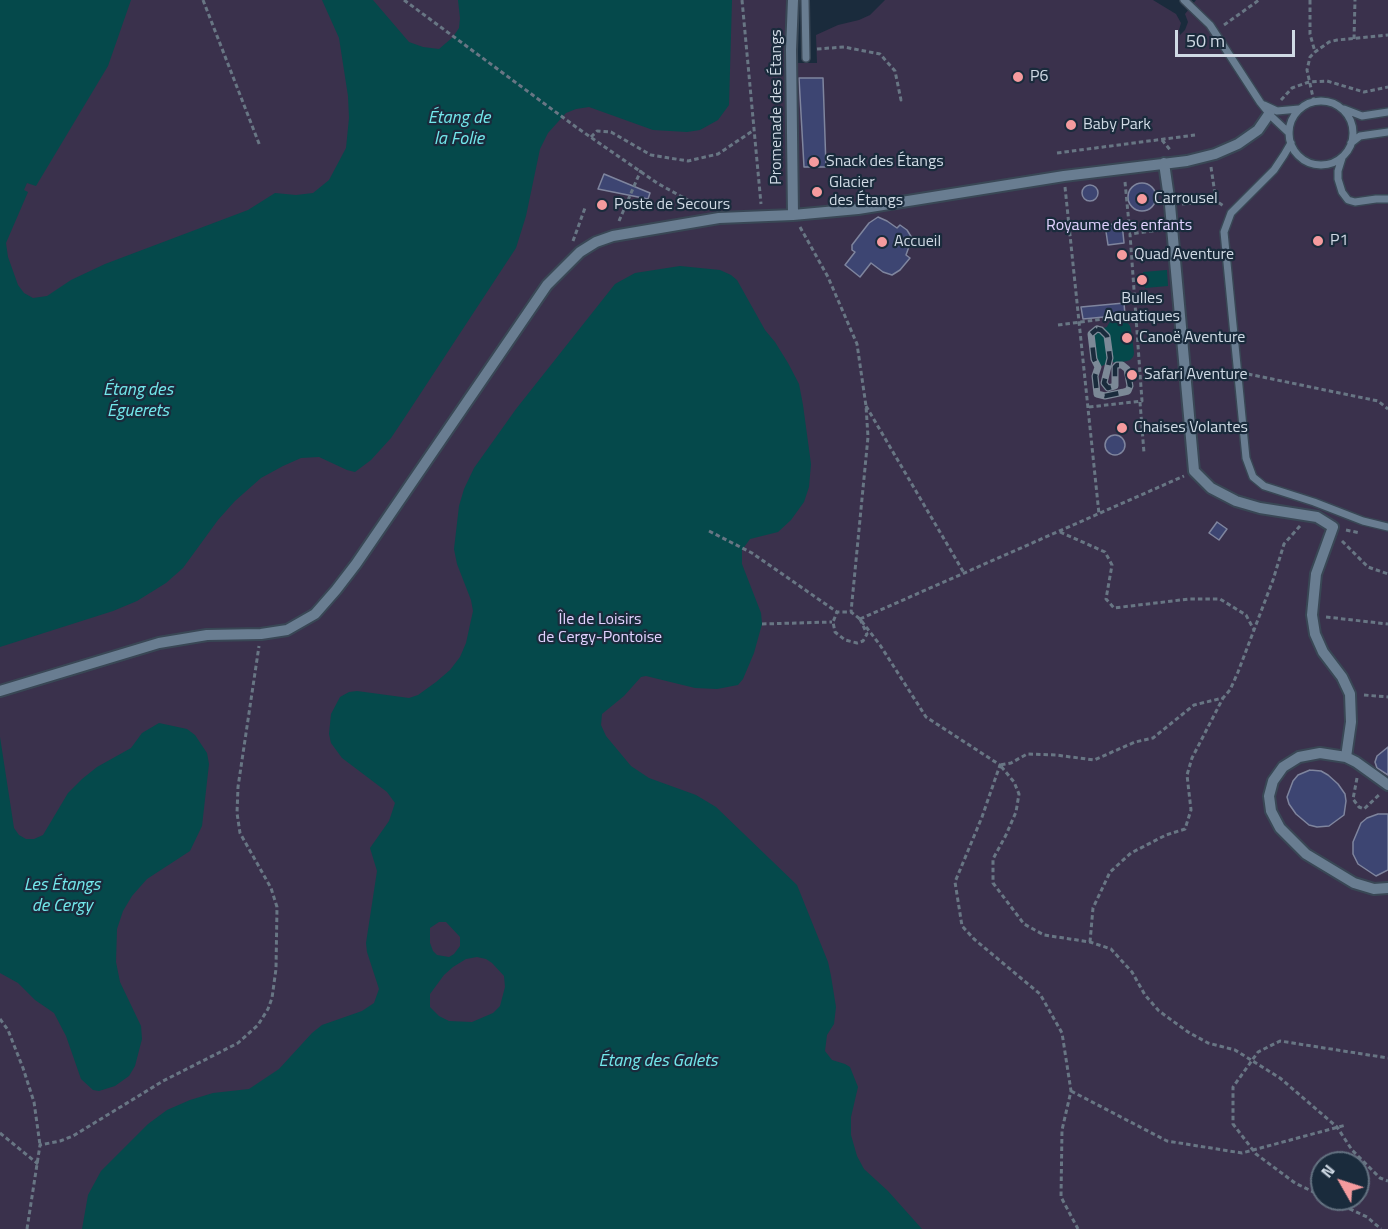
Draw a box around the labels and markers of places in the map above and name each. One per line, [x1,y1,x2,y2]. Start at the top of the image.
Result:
place label: P6 [1030,67,1048,87]
marker: P6 [1011,70,1025,84]
place label: Baby Park [1083,115,1151,135]
marker: Baby Park [1064,118,1078,132]
place label: Snack des Étangs [826,152,944,172]
marker: Snack des Étangs [807,155,821,169]
place label: Glacier des Étangs [829,173,903,211]
marker: Glacier des Étangs [810,185,824,199]
place label: Carrousel [1154,189,1218,209]
marker: Carrousel [1135,192,1149,206]
place label: Poste de Secours [614,195,730,215]
marker: Poste de Secours [595,198,609,212]
place label: P1 [1330,231,1348,251]
place label: Accueil [894,232,941,252]
marker: P1 [1311,234,1325,248]
marker: Accueil [875,235,889,249]
place label: Quad Aventure [1134,245,1234,265]
marker: Quad Aventure [1115,248,1129,262]
marker: Bulles Aquatiques [1135,273,1149,287]
place label: Bulles Aquatiques [1104,289,1180,327]
place label: Canoë Aventure [1139,328,1245,348]
marker: Canoë Aventure [1120,331,1134,345]
place label: Safari Aventure [1144,365,1248,385]
marker: Safari Aventure [1125,368,1139,382]
place label: Chaises Volantes [1134,418,1248,438]
marker: Chaises Volantes [1115,421,1129,435]

